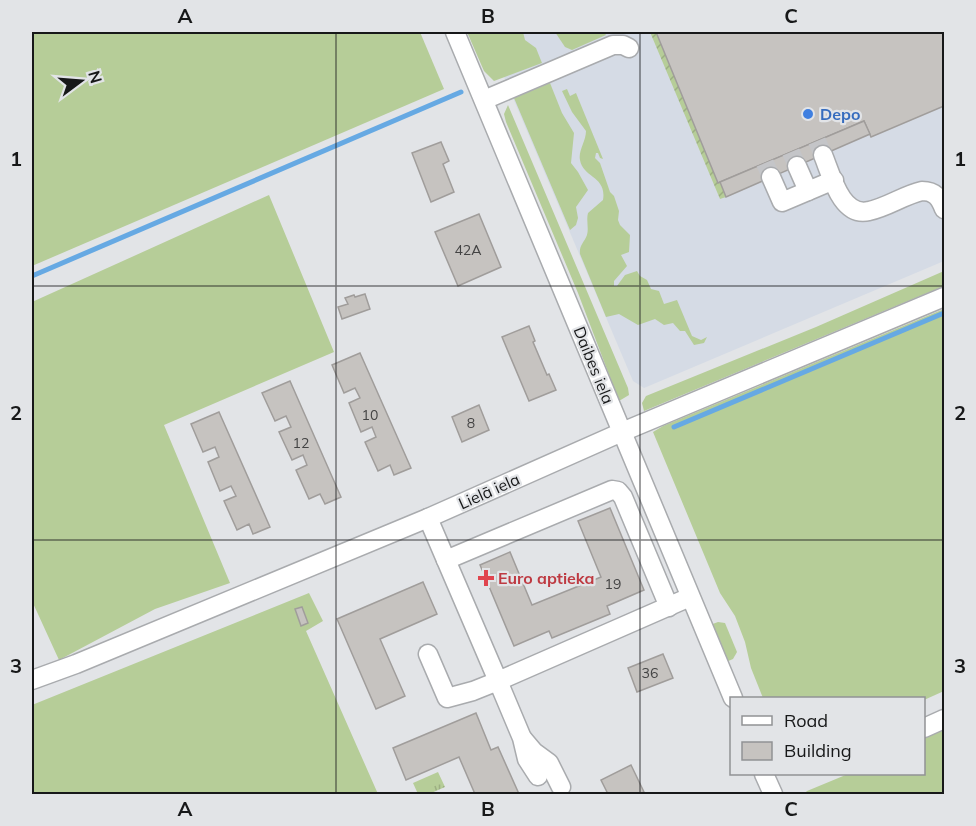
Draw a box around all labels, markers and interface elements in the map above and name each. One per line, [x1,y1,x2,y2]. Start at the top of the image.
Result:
text: A [178,3,193,28]
text: B [481,3,495,28]
text: C [784,3,798,28]
north arrow [51,51,111,111]
text: N [84,68,107,85]
place label: Depo [820,104,860,124]
marker: Depo [801,107,815,121]
text: 1 [10,146,22,171]
text: 1 [954,146,966,171]
house number: 42A [454,241,482,259]
street label: Daibes iela [569,323,619,407]
text: 2 [10,400,22,425]
text: 2 [954,400,966,425]
house number: 10 [362,406,378,424]
house number: 8 [467,414,475,432]
house number: 12 [293,434,309,452]
street label: Lielā iela [455,469,523,513]
place label: Euro aptieka [498,568,595,588]
marker: Euro aptieka [479,571,493,585]
house number: 19 [605,575,621,593]
text: 3 [10,653,22,678]
text: 3 [954,653,966,678]
house number: 36 [642,664,658,682]
legend [730,697,925,775]
text: Road [784,709,828,732]
text: Building [784,739,852,762]
text: A [178,796,193,821]
text: B [481,796,495,821]
text: C [784,796,798,821]

